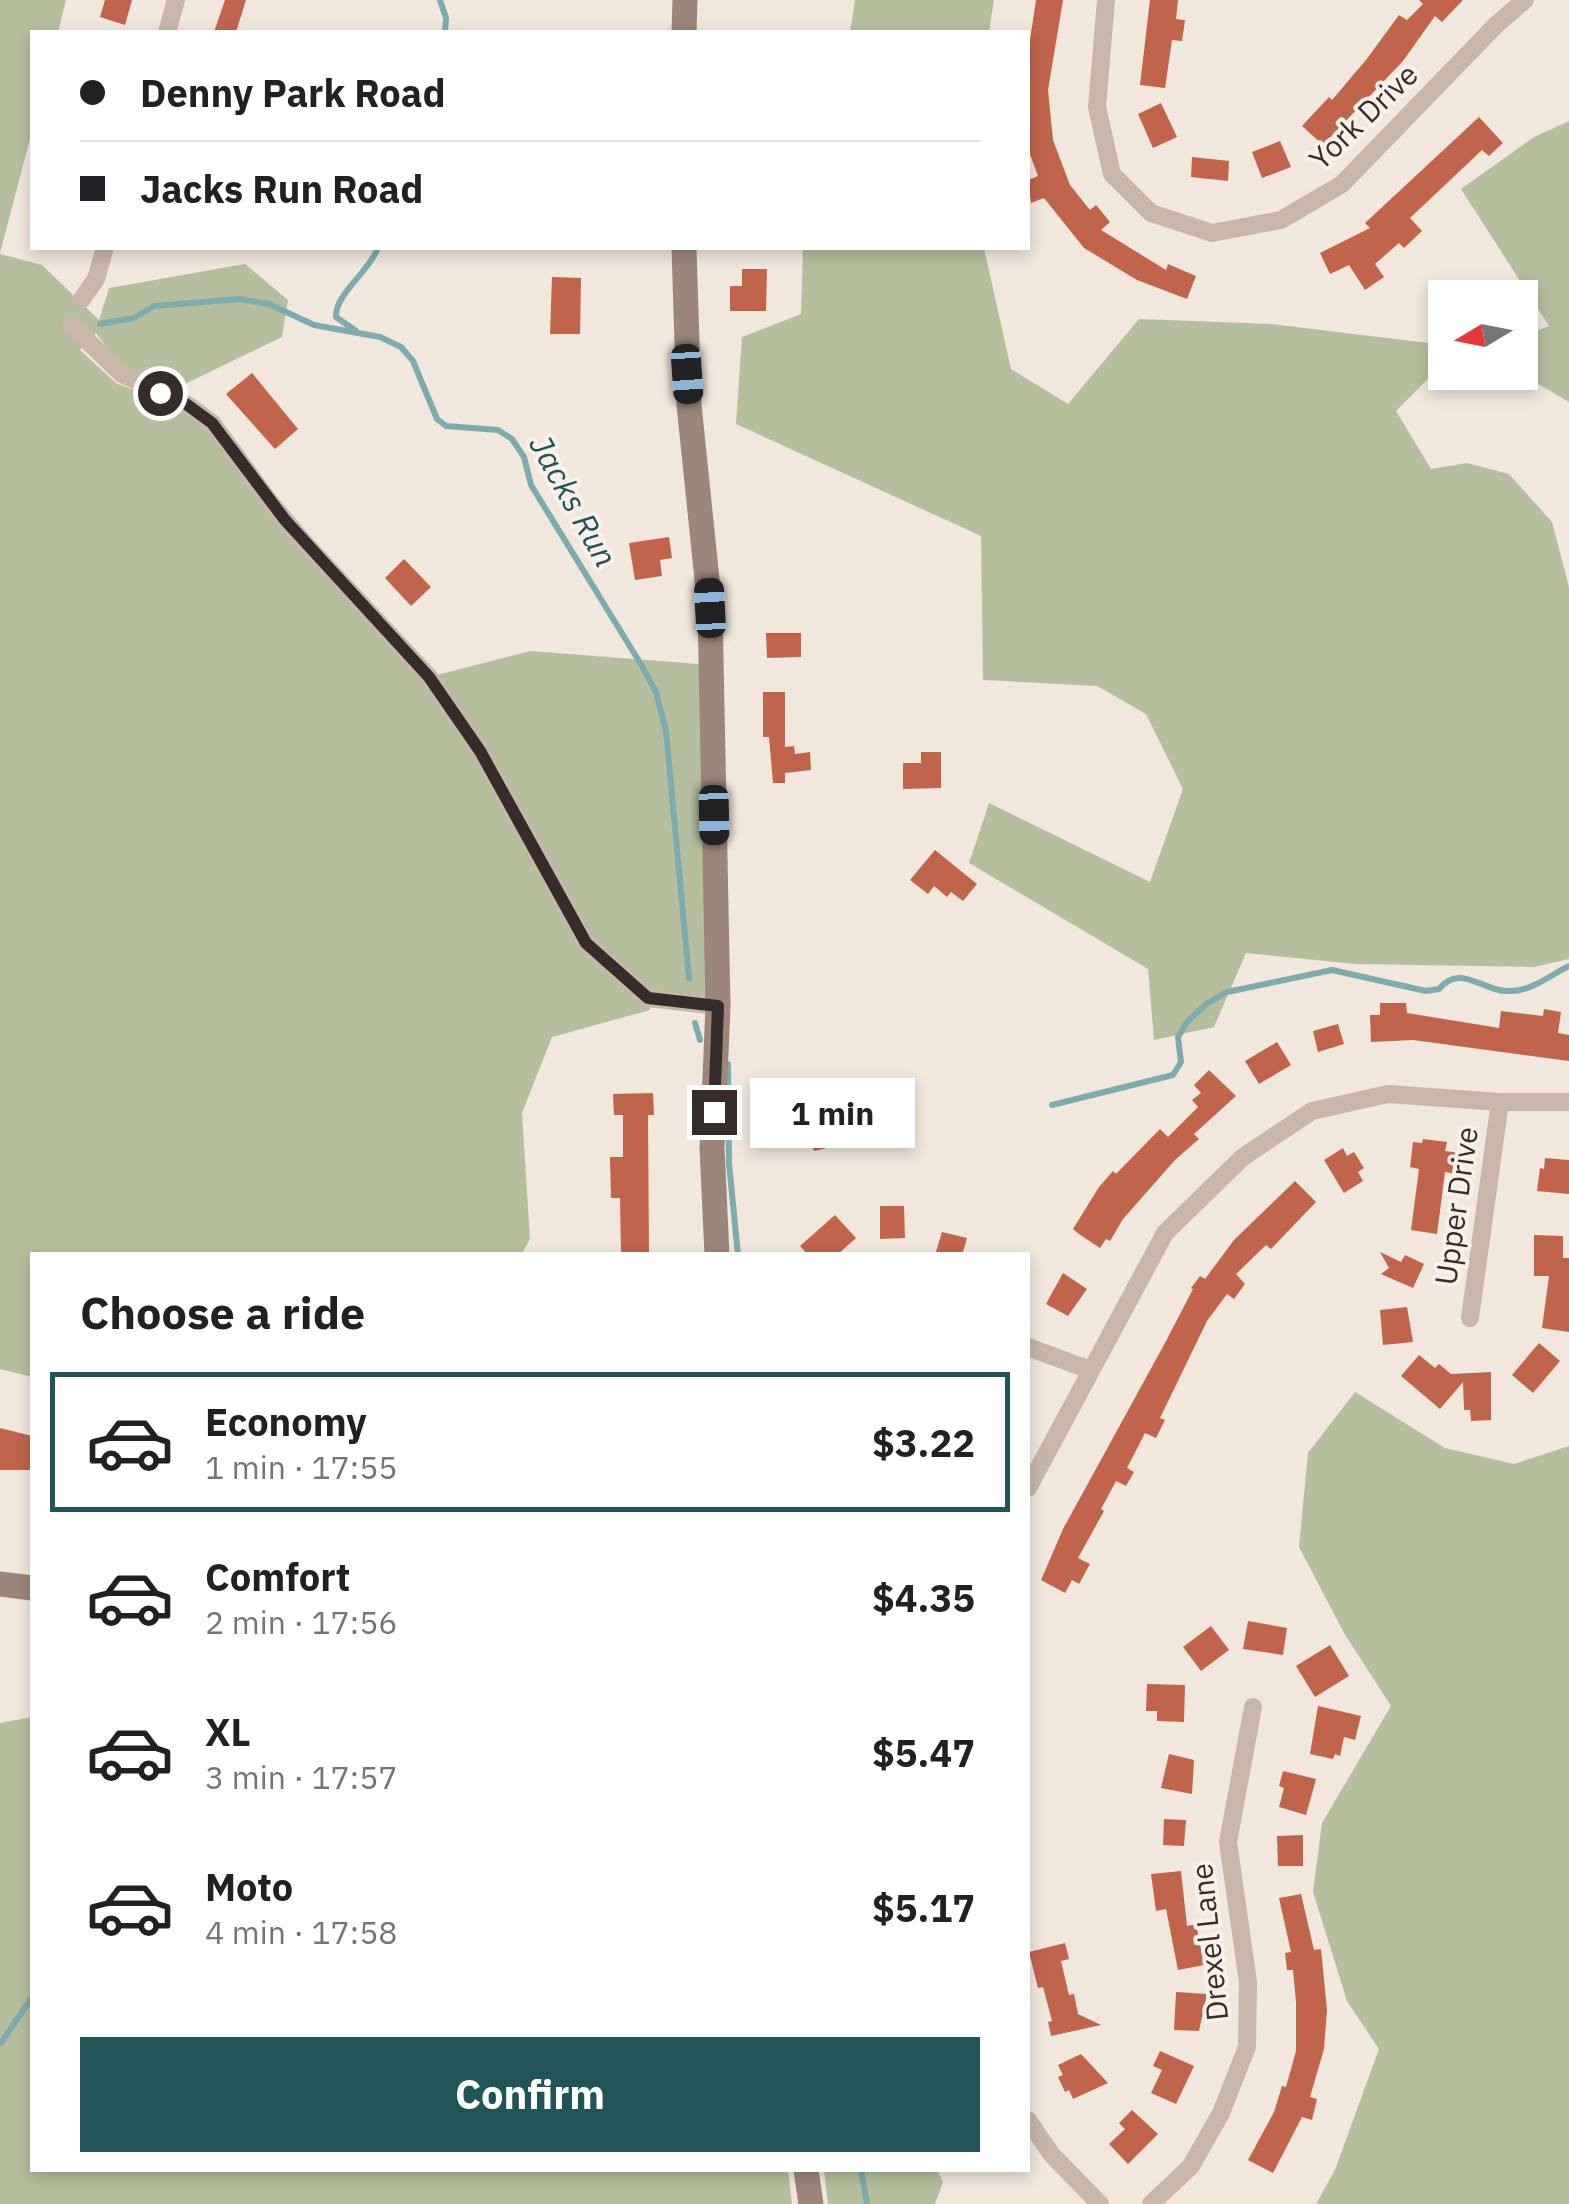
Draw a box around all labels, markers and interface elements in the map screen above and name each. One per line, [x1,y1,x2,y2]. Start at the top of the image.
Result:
street label: York Drive [1300,54,1426,177]
text: Denny Park Road [140,68,446,117]
text: Jacks Run Road [140,164,423,213]
north arrow [1428,280,1538,390]
map controls [1428,280,1538,390]
car [670,343,704,405]
route start [138,371,183,416]
water label: Jacks Run [520,427,627,574]
car [693,577,727,639]
car [698,785,730,845]
callout: 1 min [749,1077,914,1147]
route end [692,1090,737,1135]
text: 1 min [791,1092,874,1134]
street label: Upper Drive [1425,1124,1486,1287]
text: Choose a ride [80,1283,365,1341]
icon: car [85,1397,175,1487]
text: Economy [205,1397,367,1446]
text: $3.22 [872,1418,975,1467]
text: 1 min · 17:55 [205,1446,398,1488]
icon: car [85,1552,175,1642]
text: Comfort [205,1552,350,1601]
text: $4.35 [872,1573,975,1622]
text: 2 min · 17:56 [205,1601,398,1643]
icon: car [85,1707,175,1797]
text: XL [205,1707,251,1756]
text: $5.47 [872,1728,975,1777]
text: 3 min · 17:57 [205,1756,398,1798]
street label: Drexel Lane [1181,1861,1236,2023]
icon: car [85,1862,175,1952]
text: Moto [205,1862,293,1911]
text: $5.17 [872,1883,975,1932]
text: 4 min · 17:58 [205,1911,398,1953]
button: Confirm [80,2037,980,2152]

